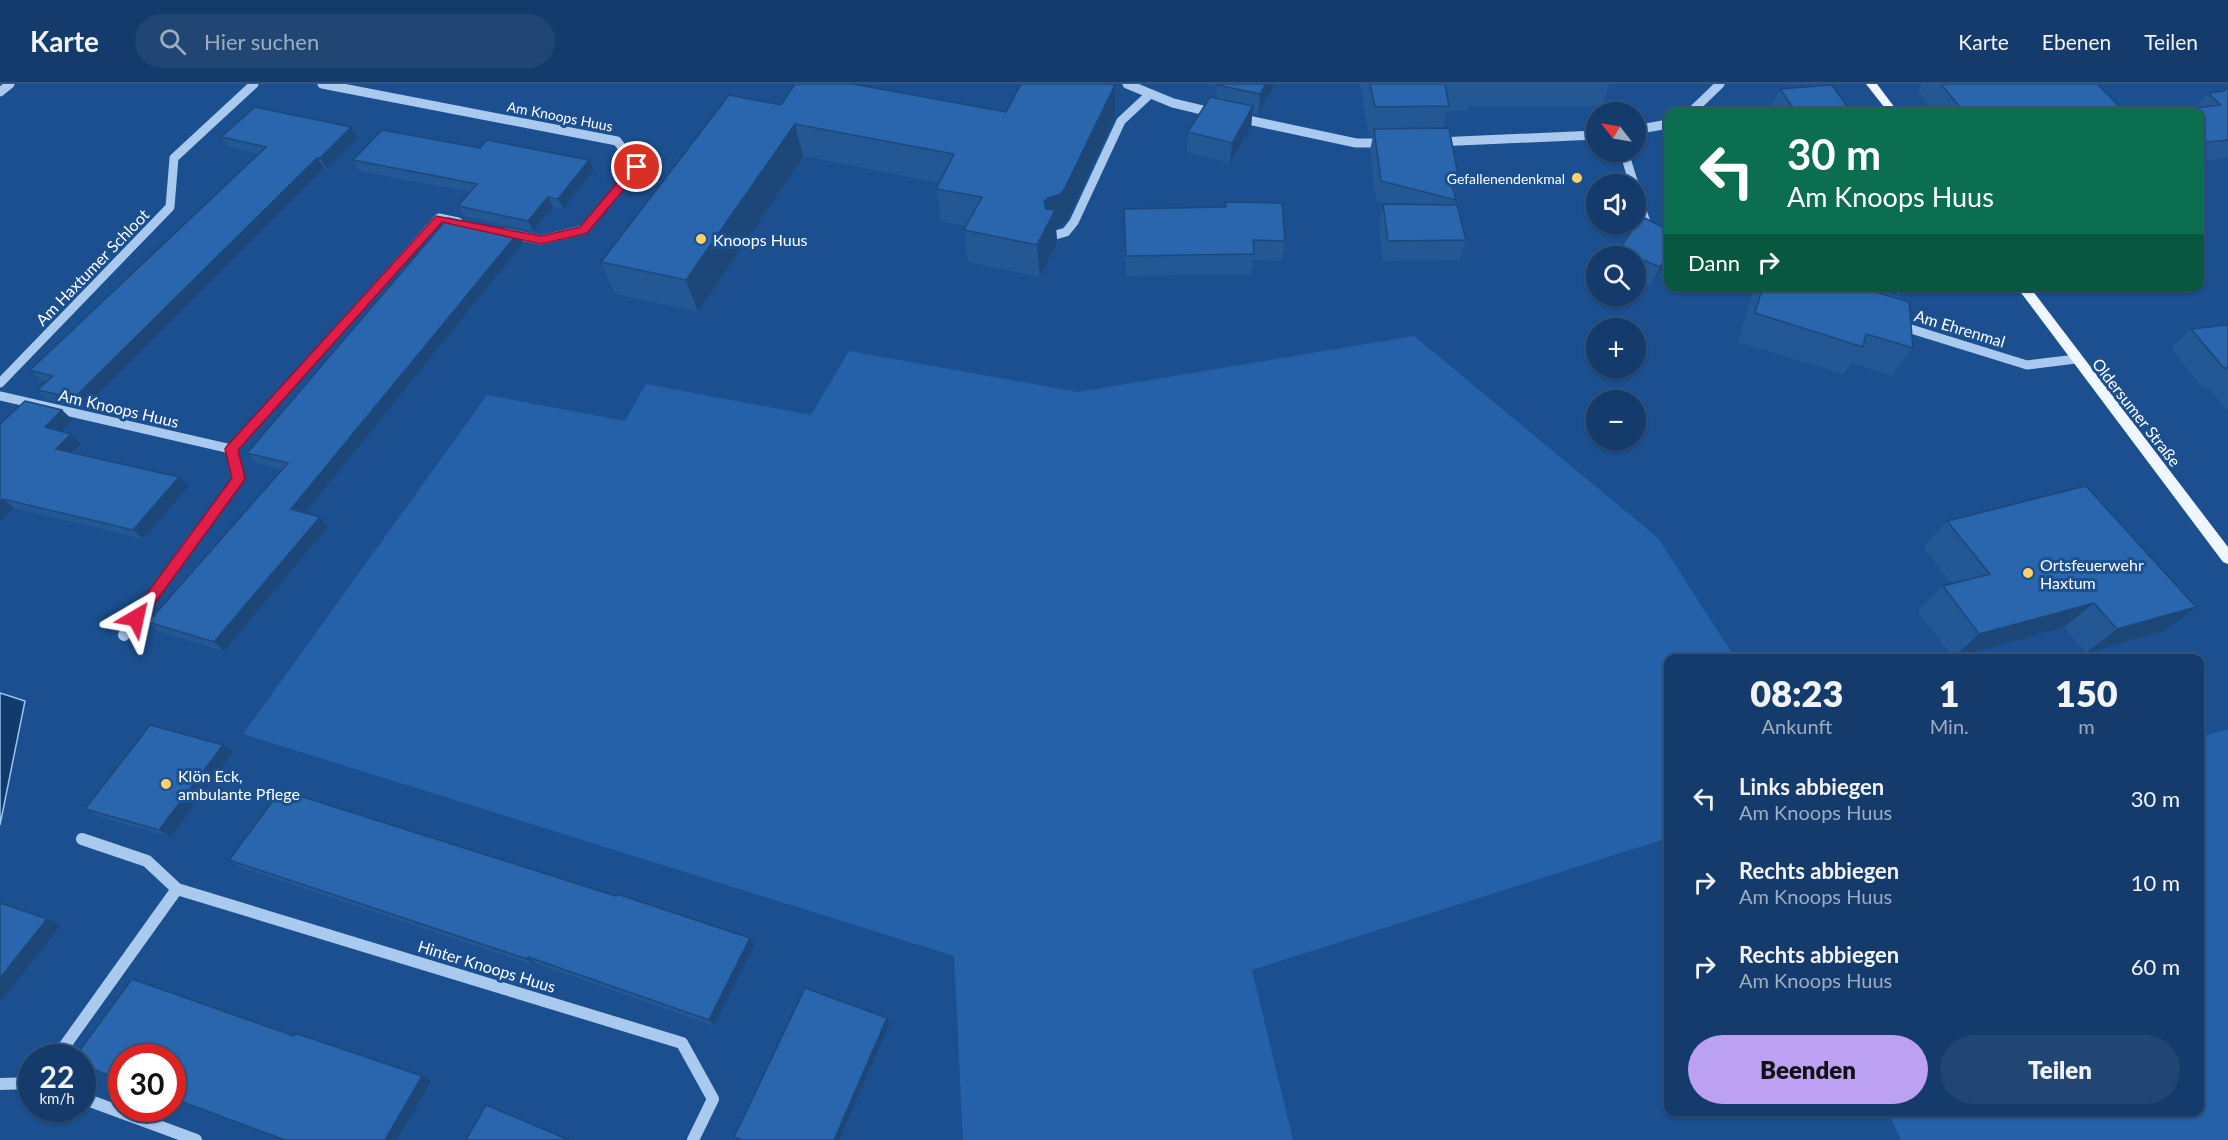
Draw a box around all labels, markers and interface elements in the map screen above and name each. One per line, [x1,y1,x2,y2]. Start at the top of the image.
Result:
search box [135,14,555,68]
text: Karte [30,24,99,58]
icon: search [156,25,189,58]
text: Hier suchen [204,28,319,55]
text: Karte [1958,29,2009,54]
text: Ebenen [2042,29,2111,54]
text: Teilen [2144,29,2198,54]
street label: Am Knoops Huus [506,97,614,135]
north arrow [1586,102,1646,162]
map controls [1586,102,1646,450]
text: 30 m [1787,129,1881,179]
icon: left [1688,132,1766,210]
pin [611,141,662,192]
icon: arrive [620,150,653,183]
place label: Gefallenendenkmal [1447,170,1565,187]
marker: Gefallenendenkmal [1570,171,1584,185]
button: sound [1586,174,1646,234]
text: Am Knoops Huus [1787,180,1994,213]
street label: Am Haxtumer Schloot [31,205,153,329]
place label: Knoops Huus [713,230,808,249]
marker: Knoops Huus [694,232,708,246]
button: search [1586,246,1646,306]
icon: right [1752,246,1785,279]
text: Dann [1688,249,1740,276]
street label: Am Ehrenmal [1912,305,2008,351]
button: + [1586,318,1646,378]
street label: Oldersumer Straße [2089,354,2185,470]
street label: Am Knoops Huus [57,385,181,431]
button: − [1586,390,1646,450]
place label: Ortsfeuerwehr Haxtum [2040,555,2144,592]
marker: Ortsfeuerwehr Haxtum [2021,566,2035,580]
position arrow [104,586,168,650]
text: 08:23 [1750,671,1843,715]
text: 1 [1939,671,1960,715]
text: 150 [2055,671,2118,715]
text: Ankunft [1761,714,1832,738]
text: Min. [1930,714,1969,738]
text: m [2078,714,2095,738]
place label: Klön Eck, ambulante Pflege [178,766,300,803]
text: Links abbiegen [1739,773,1884,800]
marker: Klön Eck, ambulante Pflege [159,777,173,791]
icon: left [1688,782,1721,815]
text: 30 m [2131,785,2180,812]
text: Am Knoops Huus [1739,800,1892,824]
text: Rechts abbiegen [1739,857,1899,884]
icon: right [1688,866,1721,899]
text: 10 m [2131,869,2180,896]
text: Am Knoops Huus [1739,884,1892,908]
street label: Hinter Knoops Huus [416,936,558,996]
text: Rechts abbiegen [1739,941,1899,968]
icon: right [1688,950,1721,983]
text: 60 m [2131,953,2180,980]
text: Am Knoops Huus [1739,968,1892,992]
button: Beenden [1688,1035,1928,1104]
button: Teilen [1940,1035,2180,1104]
speed limit sign: 30 [108,1044,186,1122]
text: 22 [40,1058,74,1094]
text: km/h [39,1089,75,1107]

